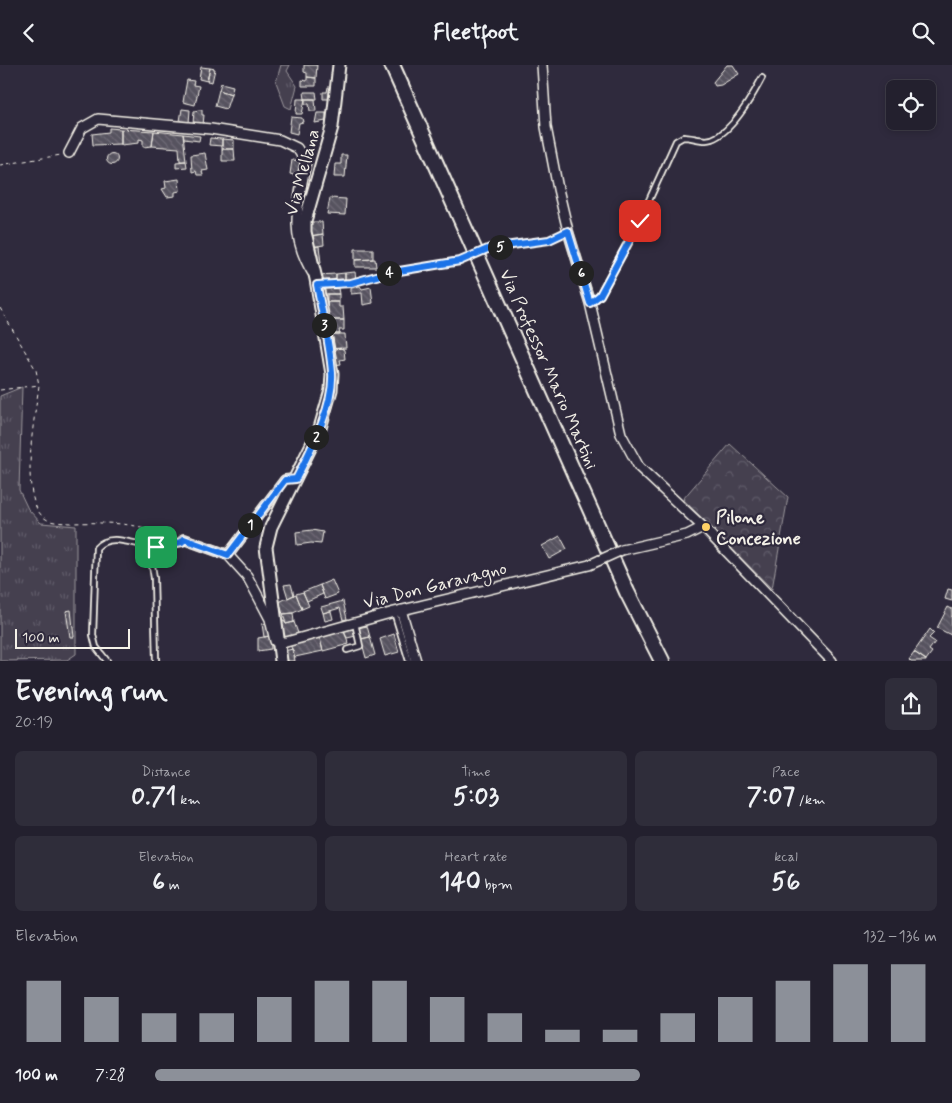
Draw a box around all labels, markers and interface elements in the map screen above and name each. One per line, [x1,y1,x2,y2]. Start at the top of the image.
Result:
icon: back [15,19,43,47]
text: Fleetfoot [433,19,519,47]
icon: search [909,19,937,47]
map controls [886,80,936,130]
button: locate [886,80,936,130]
street label: Via Mellana [280,126,326,218]
pin [619,200,661,242]
icon: check [626,207,654,235]
pin: 5 [488,235,512,259]
text: 5 [496,238,505,256]
pin: 4 [376,261,402,285]
pin: 6 [568,261,594,285]
text: 4 [385,264,394,282]
text: 6 [578,264,585,282]
street label: Via Professor Mario Martini [493,266,603,473]
pin: 3 [312,313,336,337]
text: 3 [321,316,328,334]
pin: 2 [304,425,328,449]
text: 2 [313,428,320,446]
place label: Pilone Concezione [716,506,801,551]
pin: 1 [238,513,262,537]
text: 1 [247,516,254,534]
marker: Pilone Concezione [700,521,712,533]
pin [135,526,177,568]
icon: arrive [142,533,170,561]
street label: Via Don Garavagno [361,557,510,616]
scale bar [15,625,130,649]
text: 100 m [22,629,60,647]
text: Evening run [15,674,168,711]
button: share [885,678,937,730]
text: 20:19 [15,712,53,733]
text: Distance [141,763,191,781]
text: Time [461,763,491,781]
text: Pace [772,763,800,781]
text: 0.71 [131,781,176,814]
text: 5:03 [453,781,499,814]
text: 7:07 [747,781,795,814]
text: km [176,791,201,809]
text: /km [795,791,825,809]
text: Elevation [138,848,194,866]
text: Heart rate [445,848,507,866]
text: kcal [774,848,798,866]
text: 6 [152,866,165,899]
text: 140 [439,866,481,899]
text: 56 [772,866,800,899]
text: m [165,876,180,894]
text: bpm [481,876,513,894]
text: Elevation [15,926,78,947]
text: 132–136 m [863,926,937,947]
text: 100 m [15,1065,58,1086]
text: 7:28 [95,1065,126,1086]

